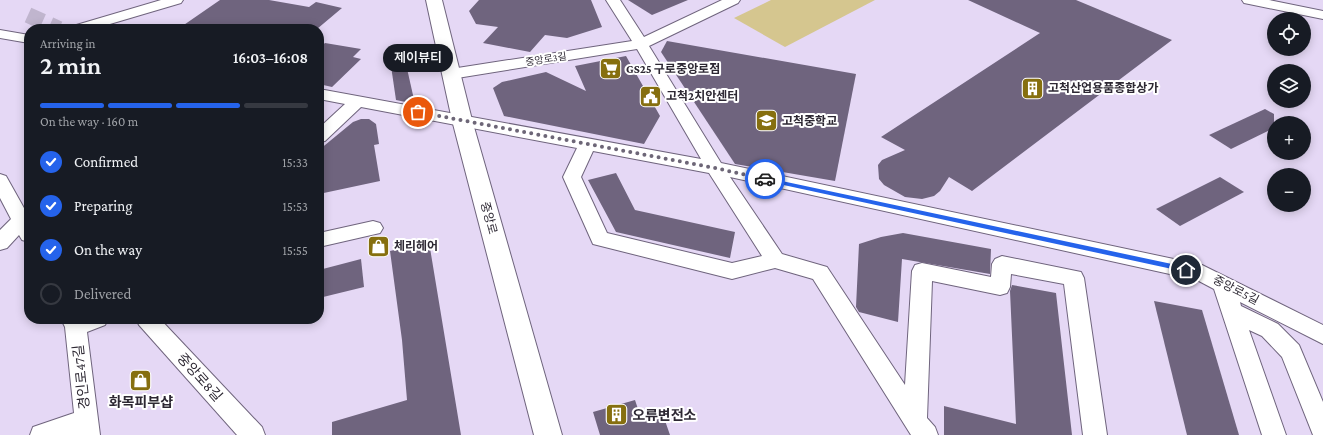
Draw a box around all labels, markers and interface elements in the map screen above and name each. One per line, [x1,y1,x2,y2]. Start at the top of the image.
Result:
map controls [1267,12,1311,212]
button: locate [1267,12,1311,56]
text: Arriving in [40,36,96,51]
callout: 제이뷰티 [383,44,453,72]
text: 16:03–16:08 [233,50,308,66]
text: 제이뷰티 [394,50,442,65]
street label: 중앙로3길 [525,50,567,68]
text: 2 min [40,51,101,80]
supermarket icon: GS25 구로중앙로점 [598,56,624,82]
place label: GS25 구로중앙로점 [626,62,720,76]
button: layers [1267,64,1311,108]
building icon: 고척산업용품종합상가 [1019,75,1045,101]
place label: 고척산업용품종합상가 [1048,81,1158,95]
public building icon: 고척2치안센터 [638,83,664,109]
place label: 고척2치안센터 [666,89,738,103]
pin [401,95,435,129]
icon: bag [407,101,429,123]
school or university icon: 고척중학교 [754,108,780,134]
text: On the way · 160 m [40,114,138,129]
place label: 고척중학교 [782,114,837,128]
button: + [1267,116,1311,160]
icon: check [40,151,62,173]
text: Confirmed [74,154,138,170]
text: 15:33 [282,155,308,170]
courier [745,159,785,199]
icon: car [754,168,776,190]
button: − [1267,168,1311,212]
icon: check [40,195,62,217]
text: Preparing [74,198,133,214]
text: 15:53 [282,199,308,214]
street label: 중앙로 [478,200,500,236]
shop icon: 체리헤어 [365,233,391,259]
icon: check [40,239,62,261]
place label: 체리헤어 [394,239,438,253]
text: On the way [74,242,142,258]
text: 15:55 [282,243,308,258]
pin [1169,253,1203,287]
icon: home [1175,259,1197,281]
street label: 중앙로5길 [1211,272,1261,308]
text: Delivered [74,286,131,302]
street label: 경인로47길 [70,344,92,410]
street label: 중앙로8길 [174,350,226,404]
shop icon: 화목피부샵 [128,367,154,393]
place label: 화목피부샵 [109,394,173,410]
building icon: 오류변전소 [604,402,630,428]
place label: 오류변전소 [632,407,697,423]

